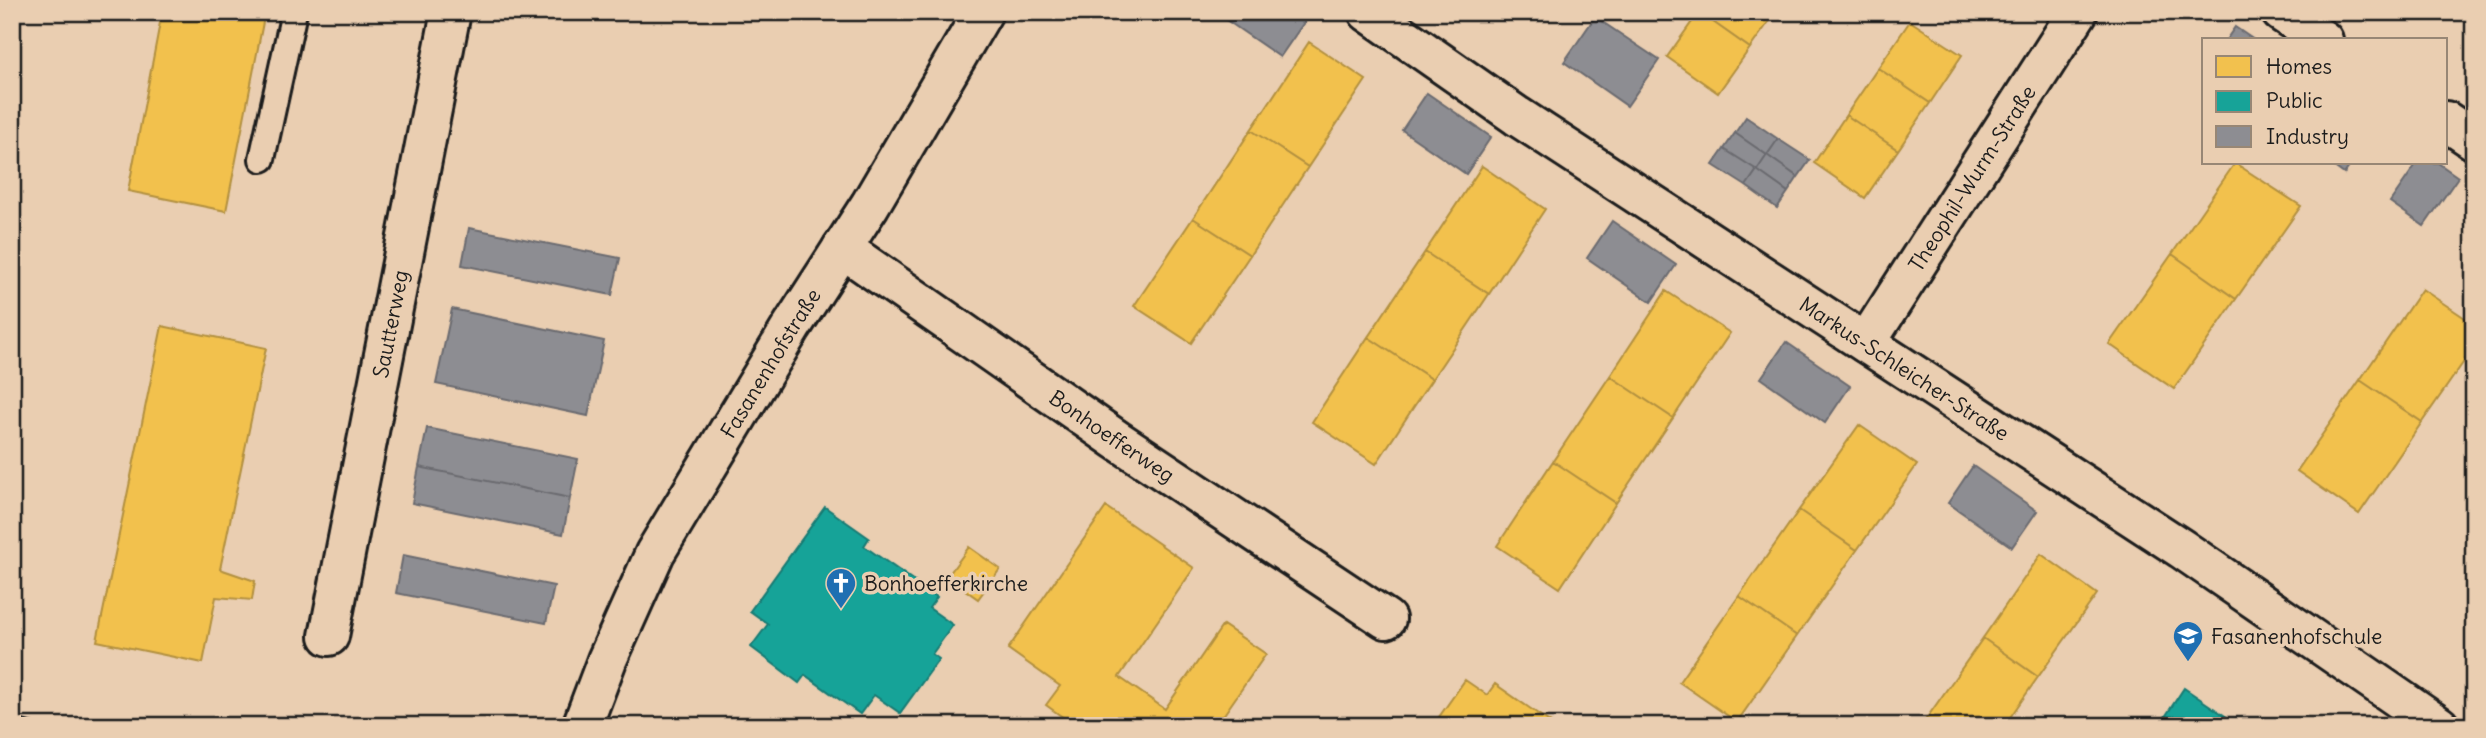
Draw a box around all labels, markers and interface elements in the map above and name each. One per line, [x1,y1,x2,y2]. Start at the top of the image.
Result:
legend [2202,38,2448,164]
text: Homes [2266,53,2332,80]
street label: Theophil-Wurm-Straße [1902,80,2041,276]
text: Public [2266,87,2323,114]
text: Industry [2266,123,2349,150]
street label: Sautterweg [366,268,414,380]
street label: Fasanenhofstraße [714,283,826,443]
street label: Markus-Schleicher-Straße [1794,290,2014,446]
street label: Bonhoefferweg [1044,384,1180,488]
church icon: Bonhoefferkirche [824,566,858,610]
place label: Bonhoefferkirche [864,570,1028,597]
school or university icon: Fasanenhofschule [2171,619,2205,663]
place label: Fasanenhofschule [2211,623,2382,650]

